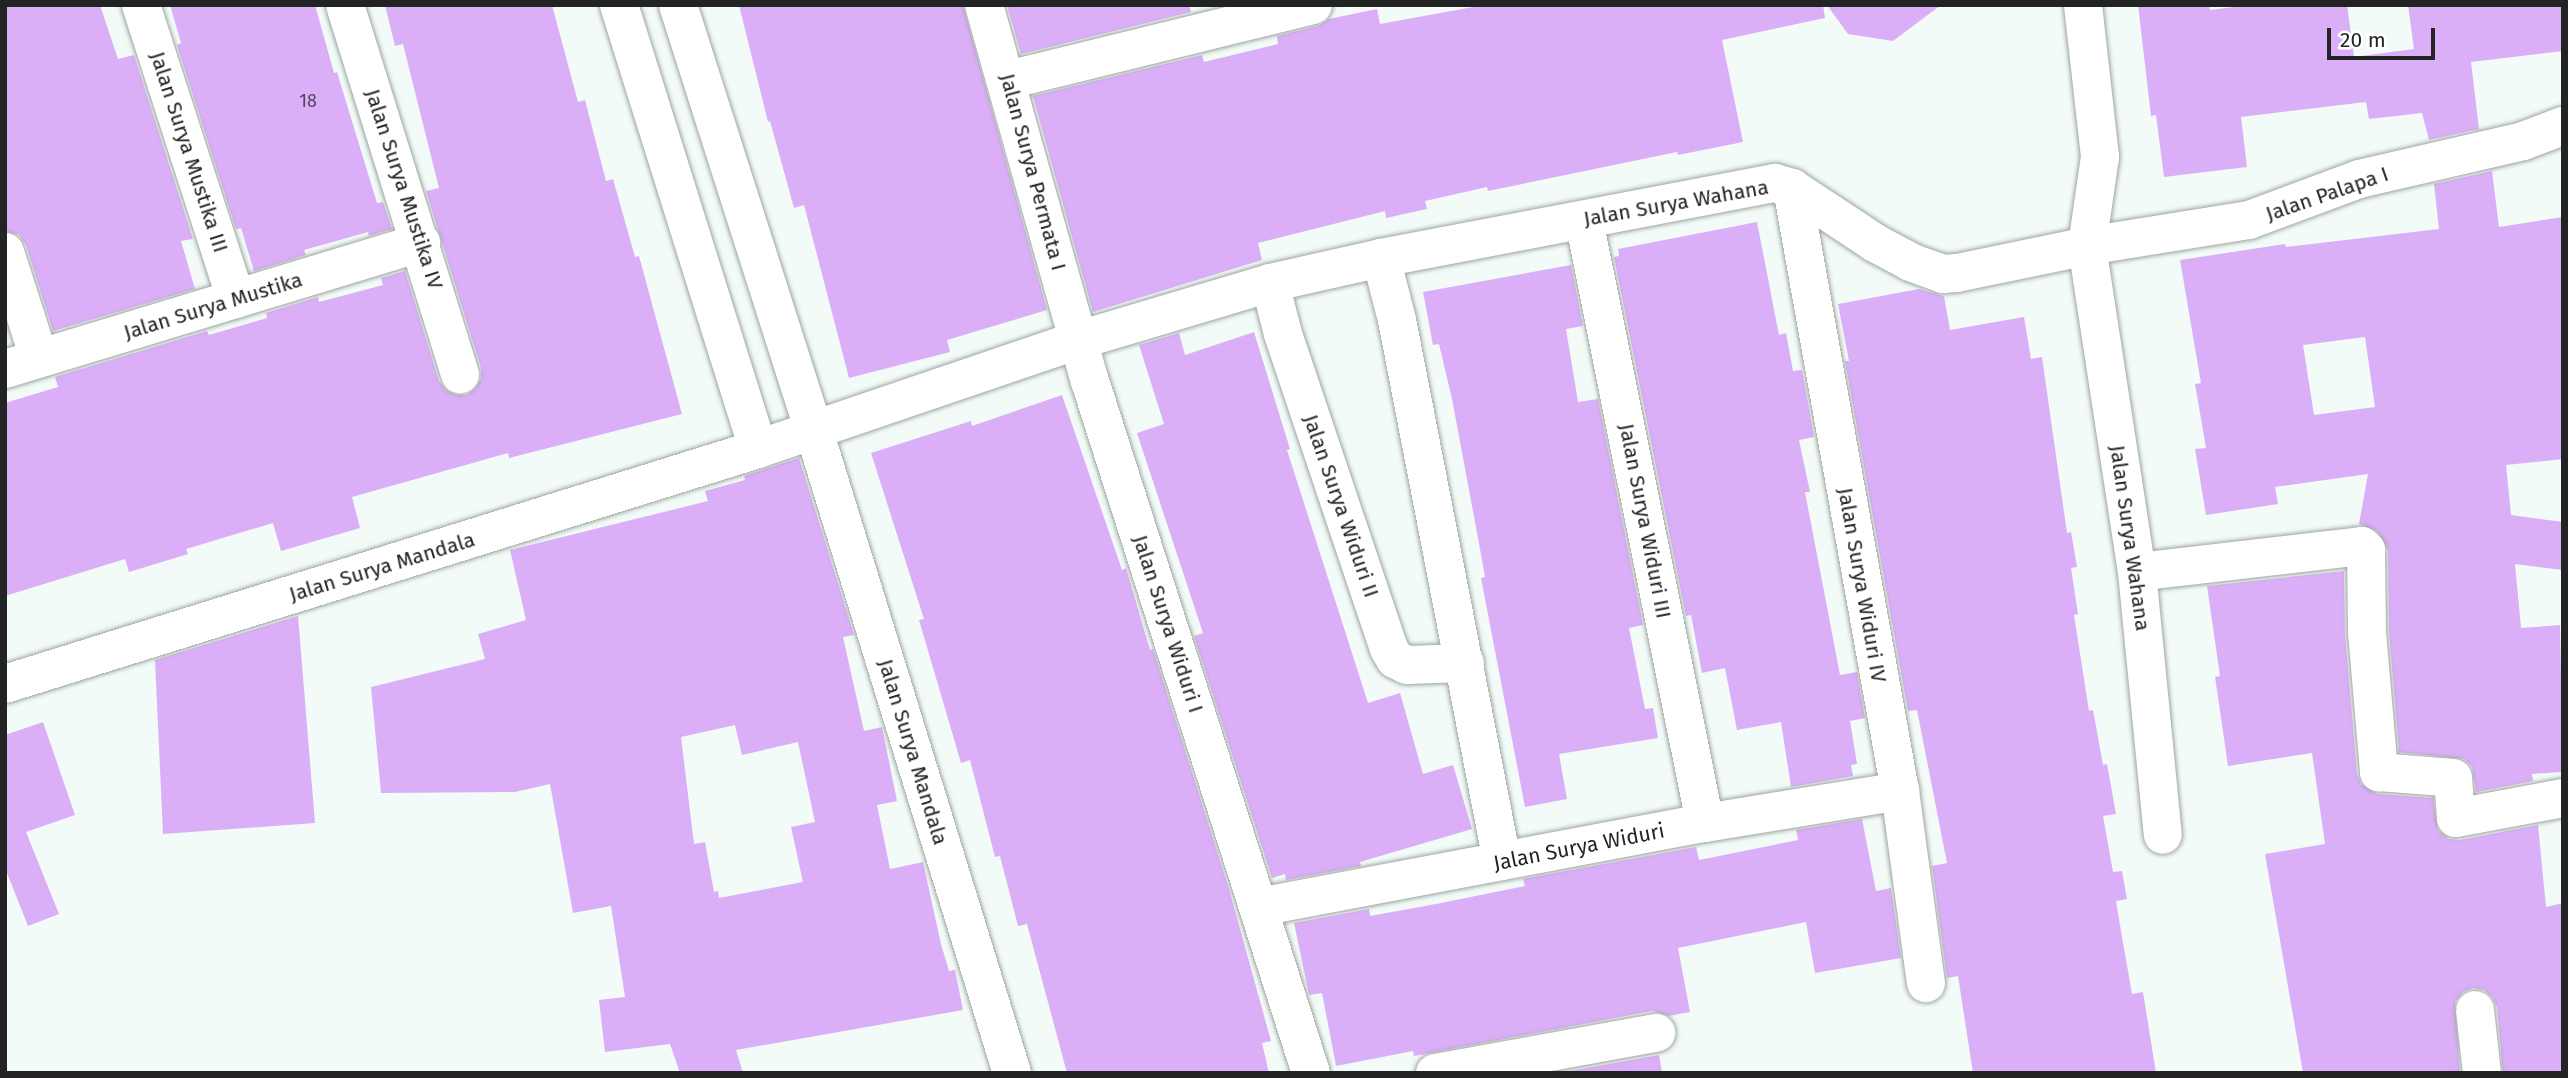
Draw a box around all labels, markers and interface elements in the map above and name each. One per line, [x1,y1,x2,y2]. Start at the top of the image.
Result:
scale bar [2330,14,2438,58]
text: 20 m [2340,27,2386,53]
street label: Jalan Surya Mustika III [145,48,233,256]
street label: Jalan Surya Permata I [995,71,1071,273]
street label: Jalan Surya Mustika IV [360,86,448,292]
house number: 18 [299,90,317,112]
street label: Jalan Palapa I [2262,161,2392,227]
street label: Jalan Surya Wahana [1582,174,1770,232]
street label: Jalan Surya Mustika [121,267,305,345]
street label: Jalan Surya Widuri II [1298,411,1384,601]
street label: Jalan Surya Widuri III [1614,421,1676,621]
street label: Jalan Surya Wahana [2104,443,2156,633]
street label: Jalan Surya Widuri IV [1832,486,1892,684]
street label: Jalan Surya Mandala [286,527,478,607]
street label: Jalan Surya Widuri I [1127,532,1209,716]
street label: Jalan Surya Mandala [873,656,953,848]
street label: Jalan Surya Widuri [1491,818,1667,876]

